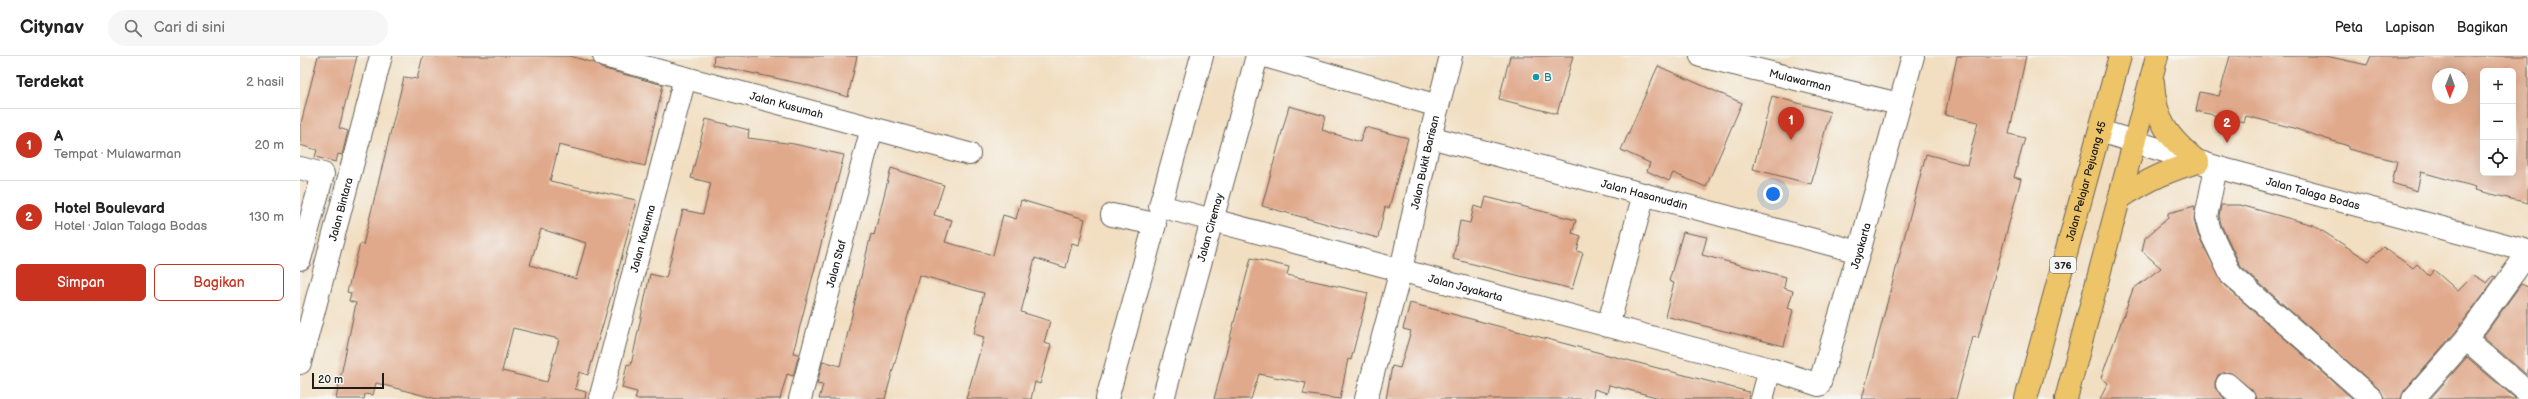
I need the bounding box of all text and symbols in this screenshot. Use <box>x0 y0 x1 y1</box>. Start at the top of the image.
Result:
search box <box>108 10 388 46</box>
text: Citynav <box>20 16 84 39</box>
icon: search <box>122 17 144 39</box>
text: Cari di sini <box>154 18 225 37</box>
text: Peta <box>2335 19 2363 36</box>
text: Lapisan <box>2385 19 2435 36</box>
text: Bagikan <box>2457 19 2508 36</box>
street label: Mulawarman <box>1768 67 1832 94</box>
north arrow <box>2432 68 2468 104</box>
map controls <box>2480 68 2516 176</box>
button: + <box>2480 68 2516 104</box>
place label: B <box>1544 71 1552 84</box>
text: Terdekat <box>16 72 84 92</box>
marker: B <box>1531 72 1541 82</box>
text: 2 hasil <box>246 74 284 90</box>
street label: Jalan Kusumah <box>748 89 825 122</box>
button: − <box>2480 104 2516 140</box>
pin: 1 <box>1778 107 1804 140</box>
pin: 2 <box>2214 110 2240 143</box>
street label: Jalan Bukit Barisan <box>1408 114 1442 211</box>
street label: Jalan Pelajar Pejuang 45 <box>2064 120 2109 243</box>
text: A <box>54 127 63 146</box>
text: 1 <box>26 137 32 153</box>
text: 20 m <box>254 137 284 153</box>
button: locate <box>2480 140 2516 176</box>
text: Tempat · Mulawarman <box>54 146 181 162</box>
street label: Jalan Talaga Bodas <box>2264 175 2362 213</box>
street label: Jalan Bintara <box>326 176 356 243</box>
street label: Jalan Hasanuddin <box>1599 177 1689 213</box>
your location <box>1763 184 1783 204</box>
street label: Jalan Ciremay <box>1195 192 1226 263</box>
text: Hotel Boulevard <box>54 199 165 218</box>
street label: Jalan Kusuma <box>628 203 658 274</box>
text: 2 <box>25 209 33 225</box>
text: 130 m <box>249 209 284 225</box>
text: Hotel · Jalan Talaga Bodas <box>54 218 207 234</box>
street label: Jayakarta <box>1848 221 1874 271</box>
street label: Jalan Staf <box>824 238 849 289</box>
road number: 376 <box>2050 257 2076 273</box>
button: Simpan <box>16 264 146 301</box>
button: Bagikan <box>154 264 284 301</box>
street label: Jalan Jayakarta <box>1427 272 1504 304</box>
scale bar <box>312 371 384 390</box>
text: 20 m <box>318 373 343 386</box>

